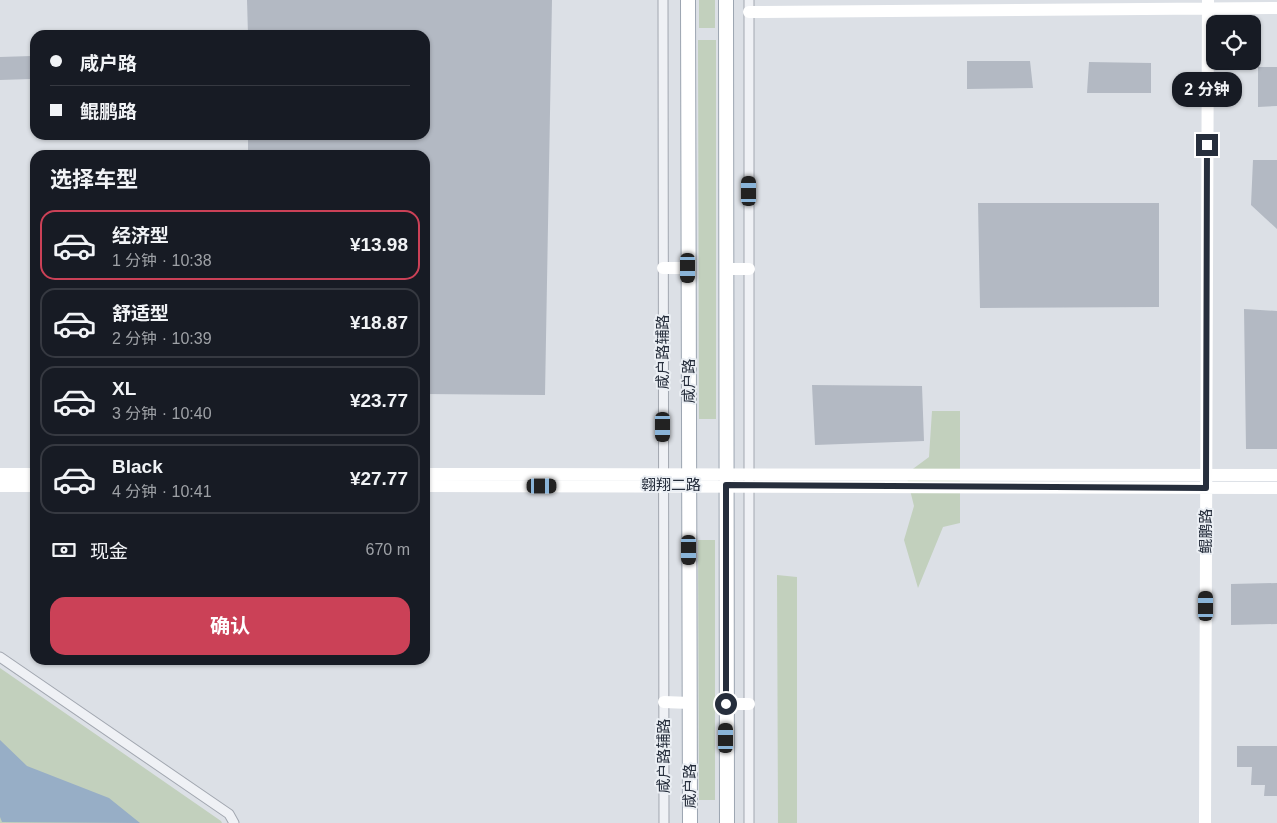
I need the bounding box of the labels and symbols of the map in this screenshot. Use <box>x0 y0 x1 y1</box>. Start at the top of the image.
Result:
callout: 2 分钟 <box>1172 72 1242 108</box>
route end <box>1196 134 1218 156</box>
car <box>741 176 756 206</box>
car <box>680 253 695 283</box>
street label: 咸户路辅路 <box>654 314 671 390</box>
street label: 咸户路 <box>680 358 697 404</box>
car <box>655 412 670 442</box>
street label: 翱翔二路 <box>641 476 701 493</box>
car <box>527 479 557 494</box>
street label: 鲲鹏路 <box>1197 508 1214 554</box>
car <box>681 535 696 565</box>
car <box>1198 591 1213 621</box>
route start <box>715 693 737 715</box>
street label: 咸户路辅路 <box>655 718 672 794</box>
car <box>718 723 733 753</box>
street label: 咸户路 <box>681 763 698 809</box>

